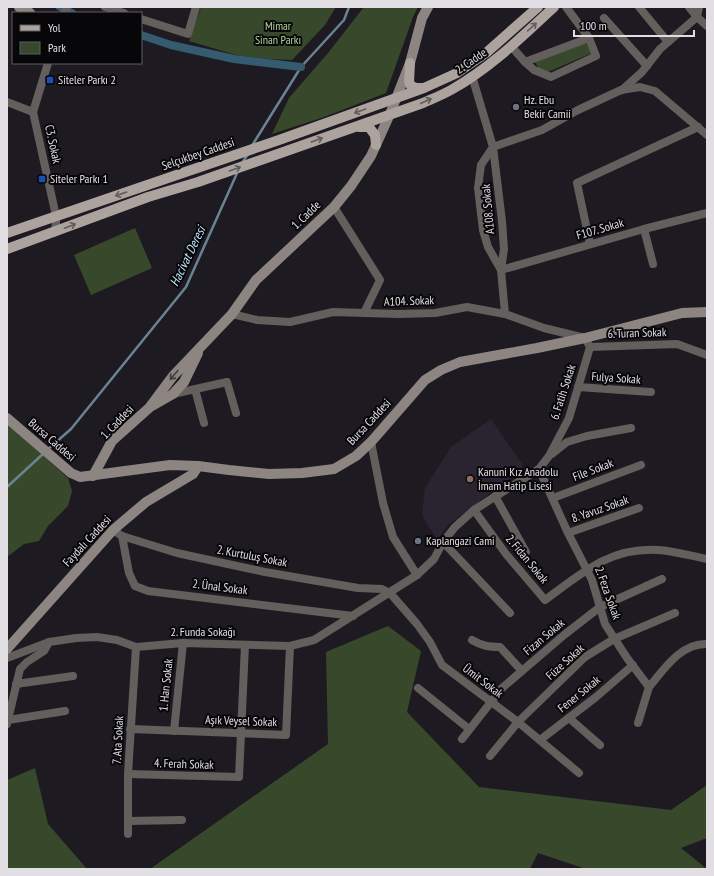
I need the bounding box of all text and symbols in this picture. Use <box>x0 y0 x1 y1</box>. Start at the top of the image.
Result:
legend <box>12 12 142 64</box>
scale bar <box>574 12 694 38</box>
park label: Mimar Sinan Parkı <box>255 18 301 47</box>
text: 100 m <box>580 18 607 33</box>
text: Yol <box>48 20 61 35</box>
one-way arrow <box>527 22 537 32</box>
text: Park <box>48 40 66 55</box>
street label: 2. Cadde <box>452 44 489 77</box>
place label: Siteler Parkı 2 <box>58 72 116 87</box>
marker: Siteler Parkı 2 <box>45 75 55 85</box>
place label: Hz. Ebu Bekir Camii <box>524 92 571 121</box>
one-way arrow <box>420 97 432 105</box>
marker: Hz. Ebu Bekir Camii <box>511 102 521 112</box>
one-way arrow <box>354 108 366 116</box>
street label: C3. Sokak <box>42 123 65 165</box>
street label: Selçukbey Caddesi <box>160 134 236 173</box>
one-way arrow <box>310 136 323 143</box>
one-way arrow <box>229 165 242 172</box>
place label: Siteler Parkı 1 <box>50 171 108 186</box>
marker: Siteler Parkı 1 <box>37 174 47 184</box>
street label: A108. Sokak <box>478 183 497 235</box>
one-way arrow <box>115 190 127 198</box>
street label: 1. Cadde <box>288 197 323 232</box>
street label: F107. Sokak <box>575 215 626 242</box>
one-way arrow <box>64 222 76 230</box>
water label: Hacivat Deresi <box>166 222 210 289</box>
street label: A104. Sokak <box>384 292 435 309</box>
street label: 6. Turan Sokak <box>607 324 667 341</box>
street label: 6. Fatih Sokak <box>547 362 579 421</box>
street label: Fulya Sokak <box>591 368 641 387</box>
one-way arrow <box>169 370 178 381</box>
street label: Bursa Caddesi <box>343 395 394 448</box>
street label: 1. Caddesi <box>97 402 136 442</box>
street label: Bursa Caddesi <box>26 415 79 464</box>
street label: File Sokak <box>570 455 616 484</box>
place label: Kanuni Kız Anadolu İmam Hatip Lisesi <box>478 464 558 493</box>
marker: Kanuni Kız Anadolu İmam Hatip Lisesi <box>465 474 475 484</box>
street label: 8. Yavuz Sokak <box>569 492 631 525</box>
street label: Faydalı Caddesi <box>59 512 114 569</box>
street label: 2. Fidan Sokak <box>503 531 552 586</box>
place label: Kaplangazi Cami <box>426 533 495 548</box>
marker: Kaplangazi Cami <box>413 536 423 546</box>
street label: 2. Kurtuluş Sokak <box>216 541 289 570</box>
street label: 2. Feza Sokak <box>592 564 625 622</box>
street label: 2. Ünal Sokak <box>192 576 249 597</box>
street label: Fizan Sokak <box>520 615 567 658</box>
street label: 2. Funda Sokağı <box>171 624 235 639</box>
street label: Füze Sokak <box>542 640 587 683</box>
street label: 1. Han Sokak <box>155 658 176 712</box>
street label: Ümit Sokak <box>460 660 507 701</box>
street label: Fener Sokak <box>554 672 603 715</box>
street label: Aşık Veysel Sokak <box>205 712 278 729</box>
street label: 7. Ata Sokak <box>109 715 126 765</box>
street label: 4. Ferah Sokak <box>154 755 214 772</box>

